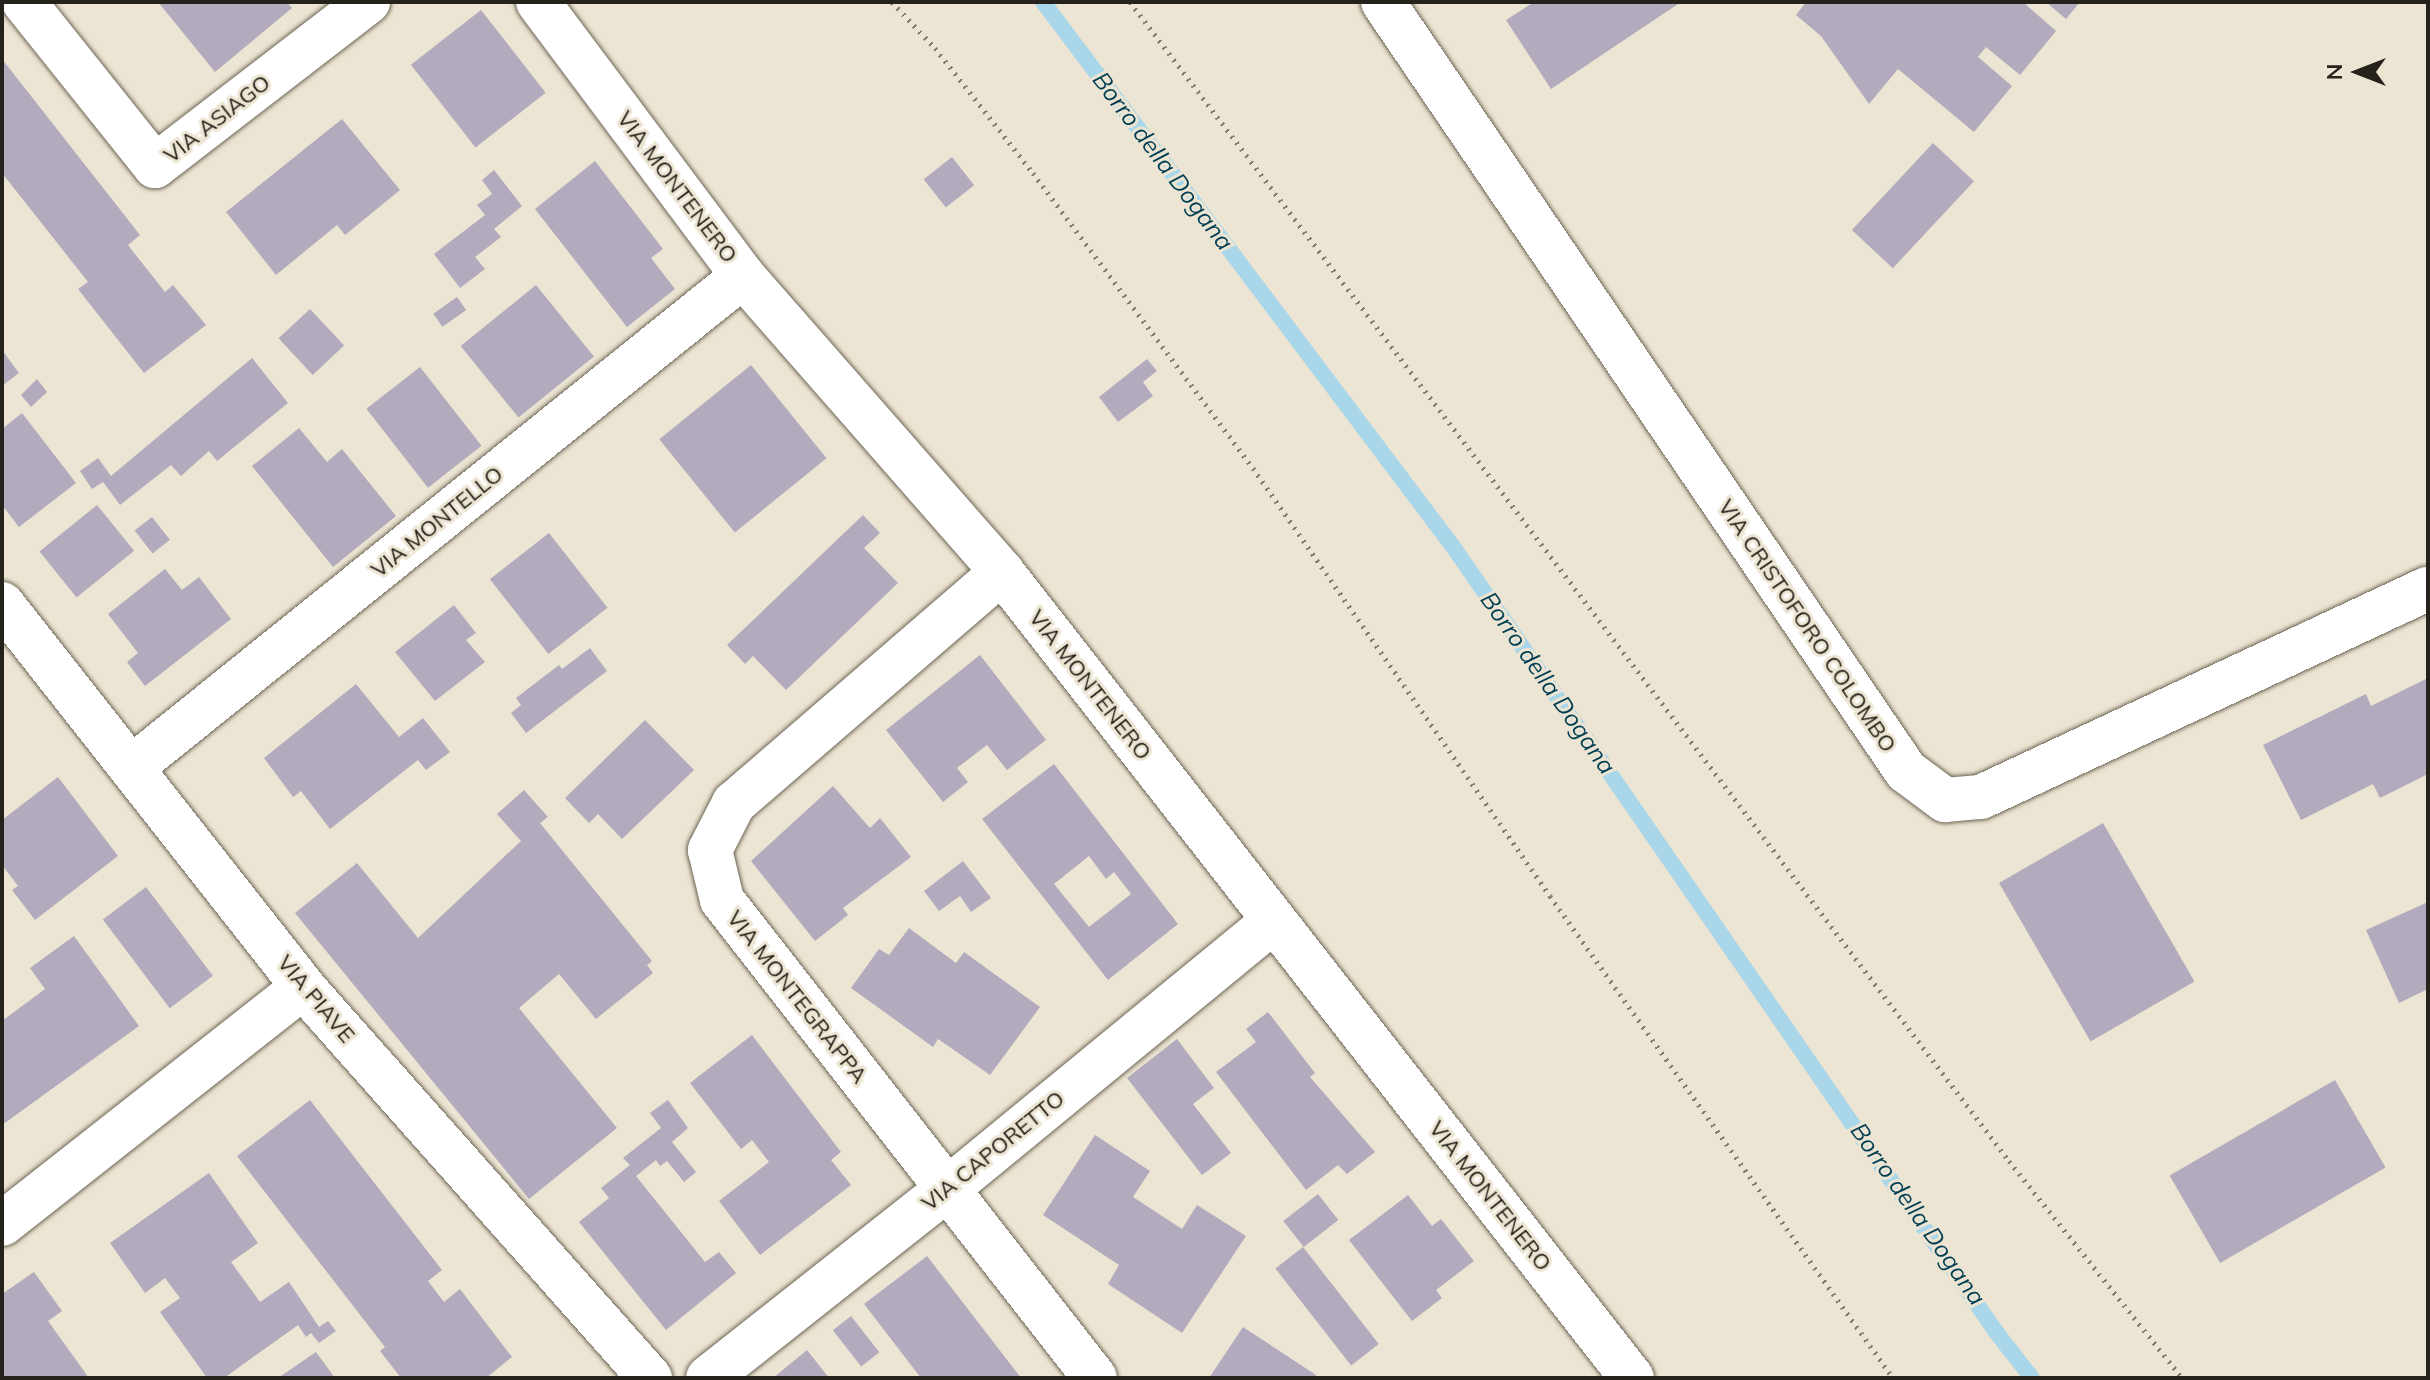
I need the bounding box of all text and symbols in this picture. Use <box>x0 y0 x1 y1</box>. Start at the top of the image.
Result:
north arrow <box>2318 32 2398 112</box>
text: N <box>2320 64 2348 80</box>
water label: Borro della Dogana <box>1087 66 1239 256</box>
street label: VIA ASIAGO <box>159 69 275 169</box>
street label: VIA MONTENERO <box>611 106 743 268</box>
street label: VIA MONTELLO <box>366 461 508 583</box>
street label: VIA CRISTOFORO COLOMBO <box>1712 495 1902 757</box>
water label: Borro della Dogana <box>1474 586 1622 780</box>
street label: VIA MONTENERO <box>1023 605 1157 765</box>
street label: VIA MONTEGRAPPA <box>721 905 873 1089</box>
street label: VIA PIAVE <box>272 950 360 1048</box>
street label: VIA CAPORETTO <box>916 1085 1070 1217</box>
street label: VIA MONTENERO <box>1423 1116 1557 1276</box>
water label: Borro della Dogana <box>1844 1117 1992 1311</box>

